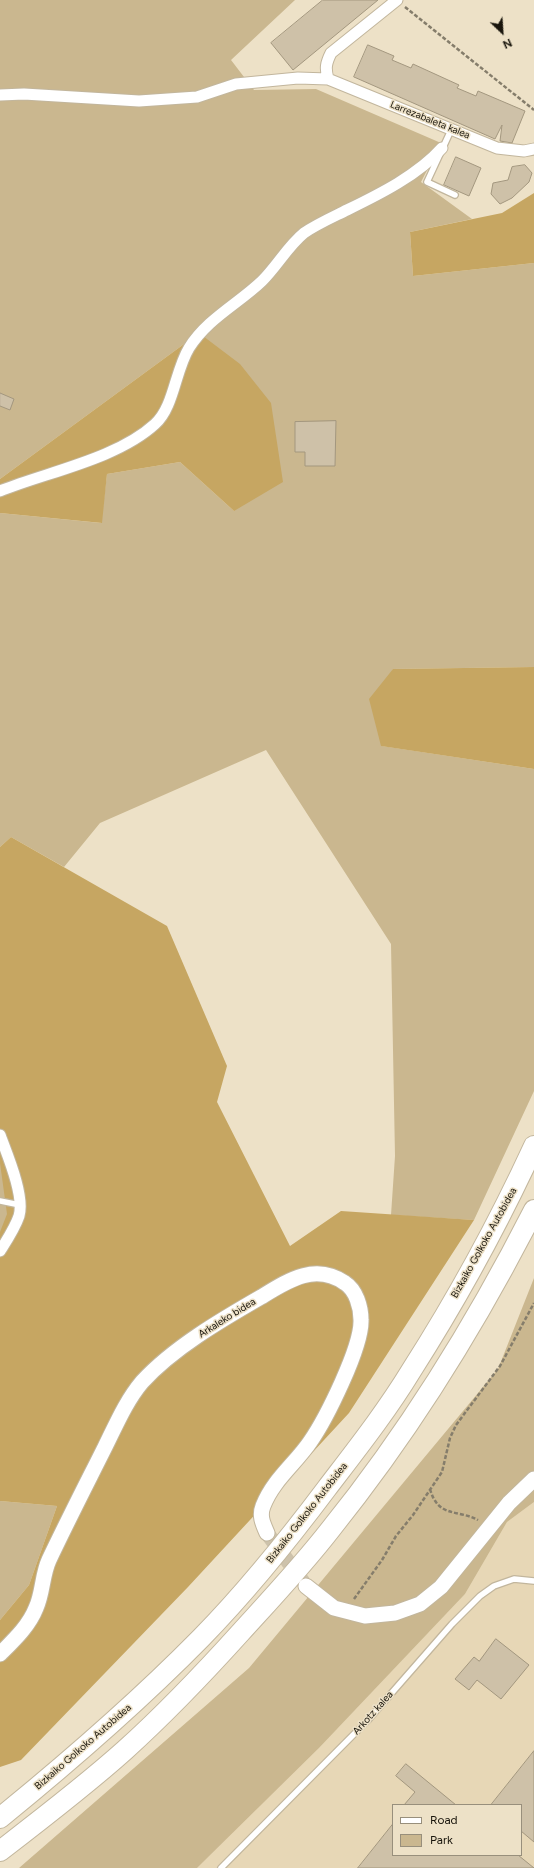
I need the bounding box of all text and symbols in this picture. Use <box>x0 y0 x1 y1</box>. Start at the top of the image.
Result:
north arrow <box>482 12 522 52</box>
text: N <box>501 36 514 51</box>
street label: Larrezabaleta kalea <box>388 99 472 141</box>
street label: Bizkaiko Golkoko Autobidea <box>449 1186 519 1300</box>
street label: Arkaleko bidea <box>196 1296 258 1340</box>
street label: Bizkaiko Golkoko Autobidea <box>264 1460 350 1566</box>
street label: Arkotz kalea <box>350 1689 396 1737</box>
street label: Bizkaiko Golkoko Autobidea <box>32 1702 134 1792</box>
legend <box>392 1804 522 1856</box>
text: Road <box>430 1813 458 1827</box>
text: Park <box>430 1833 453 1847</box>

